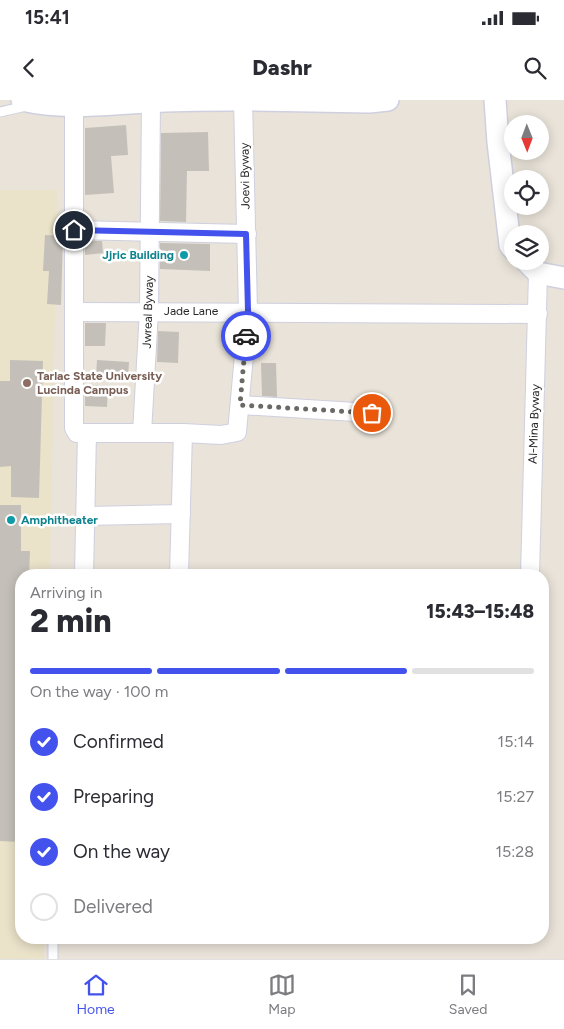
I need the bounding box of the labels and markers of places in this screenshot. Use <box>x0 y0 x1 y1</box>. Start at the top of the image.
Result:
pin <box>53 209 95 251</box>
place label: Jjric Building <box>102 248 174 262</box>
marker: Jjric Building <box>178 249 190 261</box>
place label: Tarlac State University Lucinda Campus <box>37 369 162 397</box>
marker: Tarlac State University Lucinda Campus <box>21 377 33 389</box>
pin <box>351 392 393 434</box>
place label: Amphitheater <box>21 513 98 527</box>
marker: Amphitheater <box>5 514 17 526</box>

